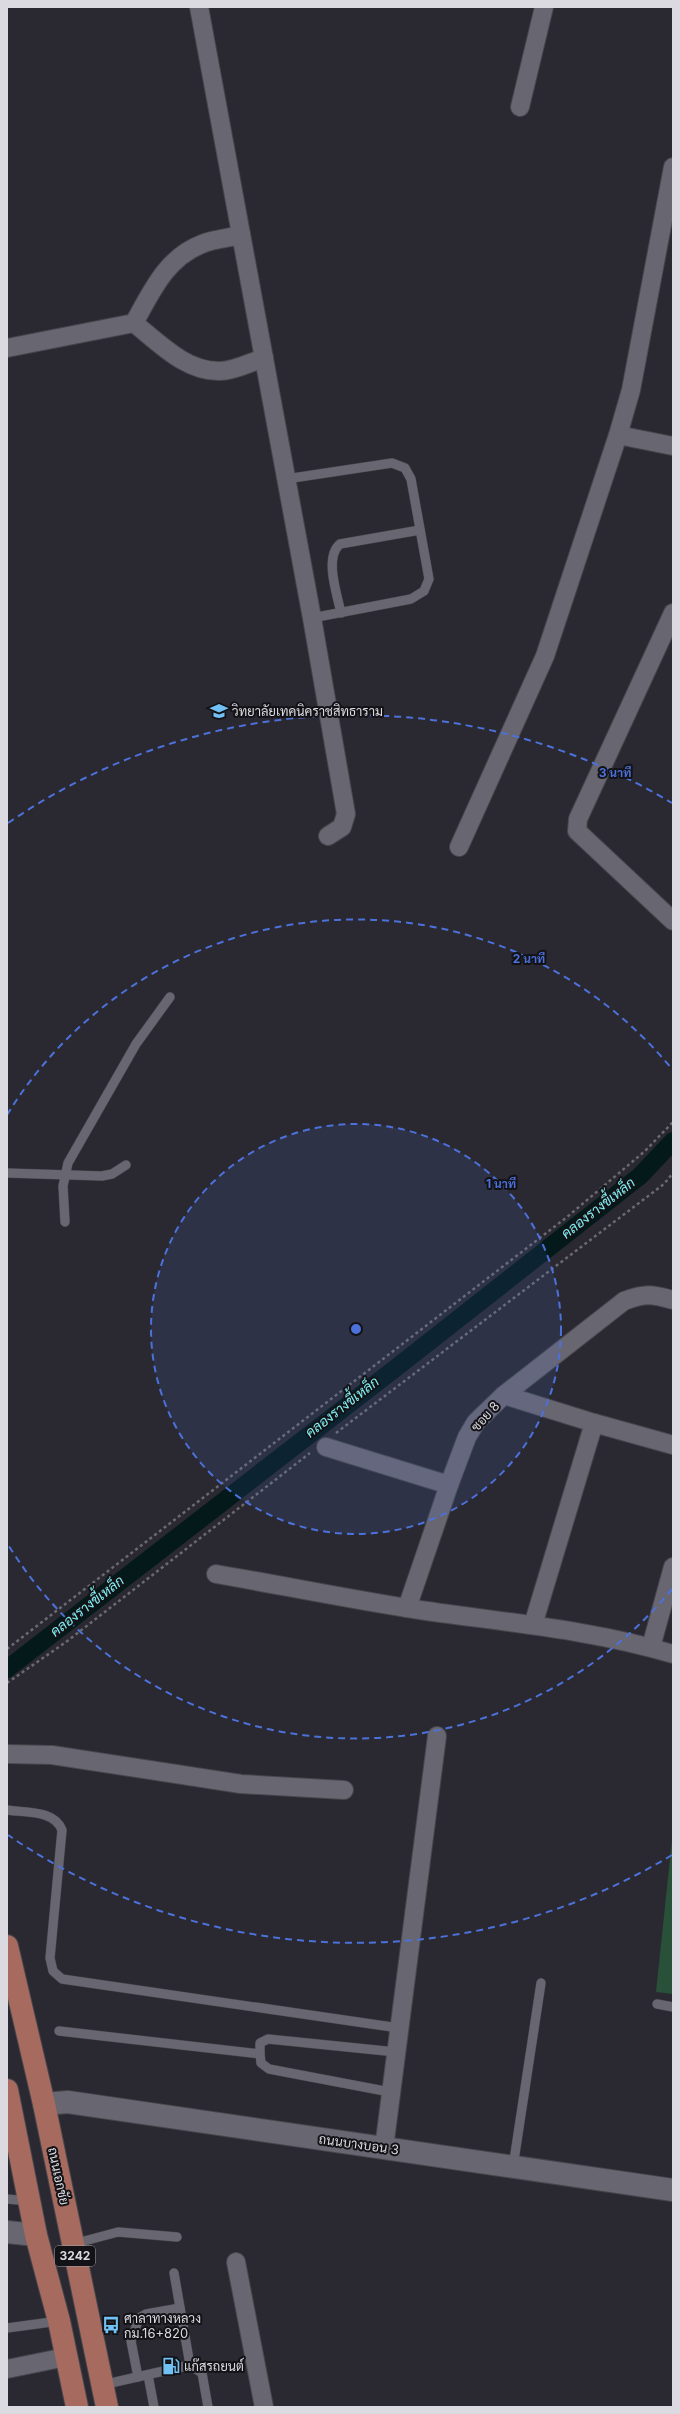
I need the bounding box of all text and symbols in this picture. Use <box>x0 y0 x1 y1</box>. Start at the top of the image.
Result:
school or university icon: วิทยาลัยเทคนิคราชสิทธาราม <box>209 701 229 721</box>
place label: วิทยาลัยเทคนิคราชสิทธาราม <box>232 703 383 719</box>
text: 3 นาที <box>599 765 631 780</box>
text: 2 นาที <box>513 951 545 966</box>
water label: คลองรางขี้เหล็ก <box>555 1170 638 1242</box>
text: 1 นาที <box>486 1176 516 1191</box>
centre of rings <box>349 1322 363 1336</box>
water label: คลองรางขี้เหล็ก <box>299 1369 382 1441</box>
street label: ซอย 8 <box>467 1398 503 1434</box>
water label: คลองรางขี้เหล็ก <box>44 1568 127 1640</box>
street label: ถนนบางบอน 3 <box>318 2130 400 2158</box>
street label: ถนนเอกชัย <box>45 2146 73 2206</box>
road number: 3242 <box>55 2246 95 2266</box>
place label: ศาลาทางหลวง กม.16+820 <box>124 2310 201 2341</box>
bus stop icon: ศาลาทางหลวง กม.16+820 <box>101 2315 121 2335</box>
fuel station icon: แก๊สรถยนต์ <box>161 2356 181 2376</box>
place label: แก๊สรถยนต์ <box>184 2357 244 2374</box>

